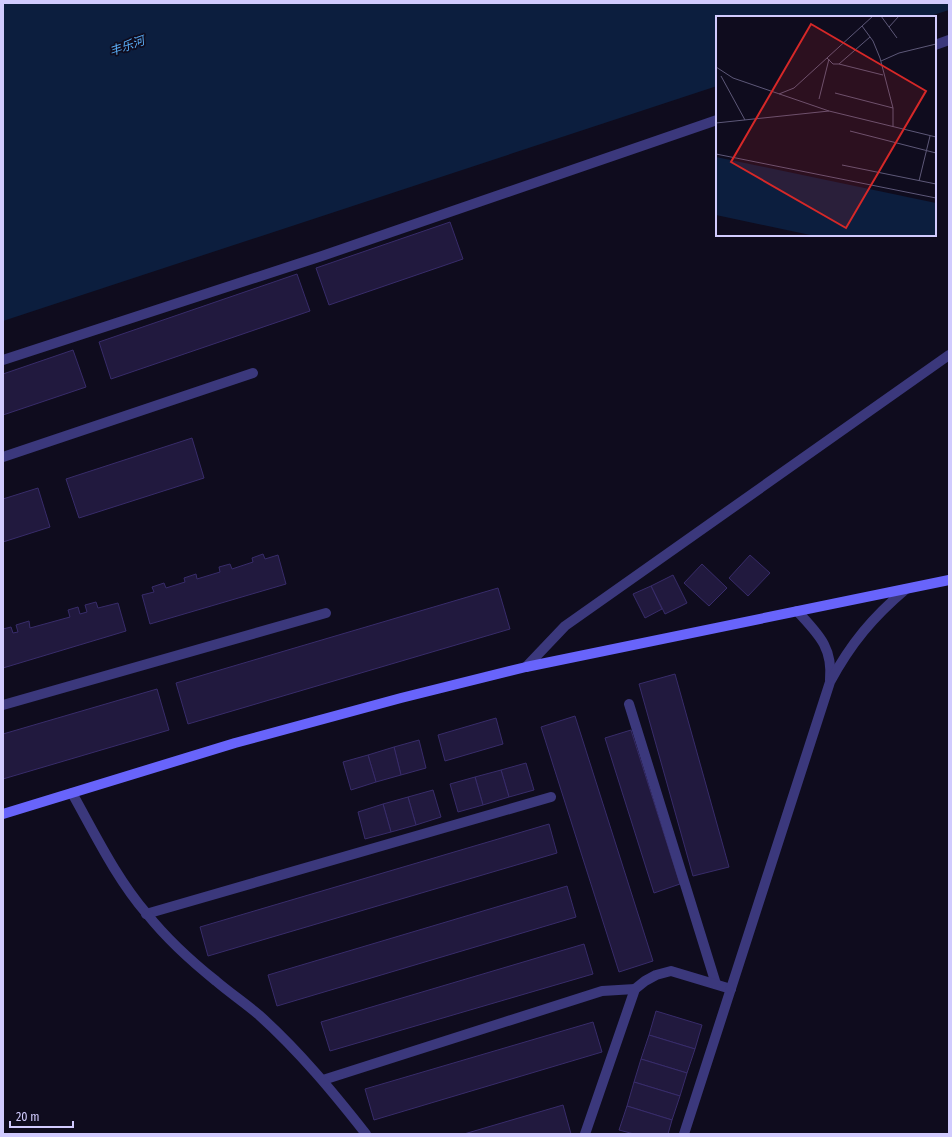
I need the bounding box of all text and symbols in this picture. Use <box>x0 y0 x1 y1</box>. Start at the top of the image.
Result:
inset map <box>716 16 936 236</box>
water label: 丰乐河 <box>108 33 148 58</box>
scale bar <box>10 1103 73 1129</box>
text: 20 m <box>16 1110 40 1124</box>

